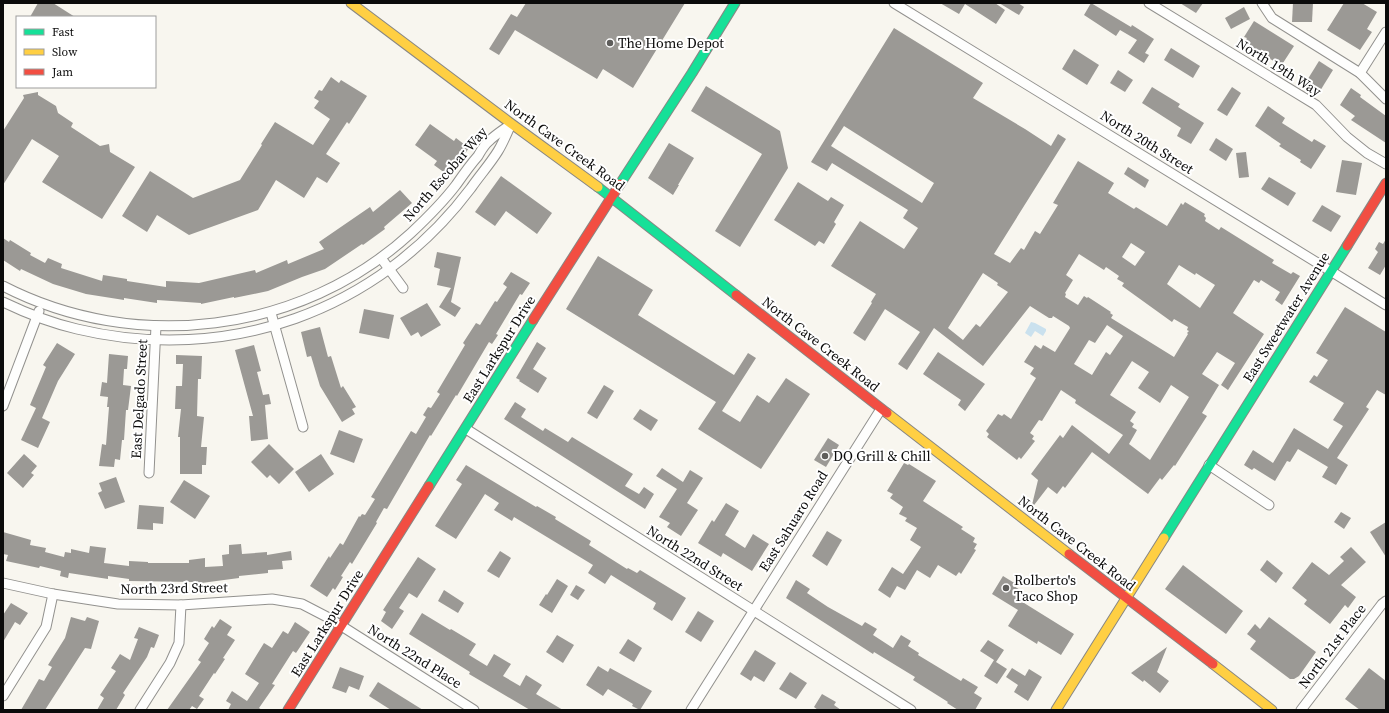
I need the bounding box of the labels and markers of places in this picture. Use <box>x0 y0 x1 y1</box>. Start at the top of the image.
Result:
place label: The Home Depot <box>618 33 724 53</box>
marker: The Home Depot <box>605 38 615 48</box>
place label: DQ Grill & Chill <box>833 446 931 466</box>
marker: DQ Grill & Chill <box>820 451 830 461</box>
place label: Rolberto's Taco Shop <box>1014 570 1078 606</box>
marker: Rolberto's Taco Shop <box>1001 583 1011 593</box>

